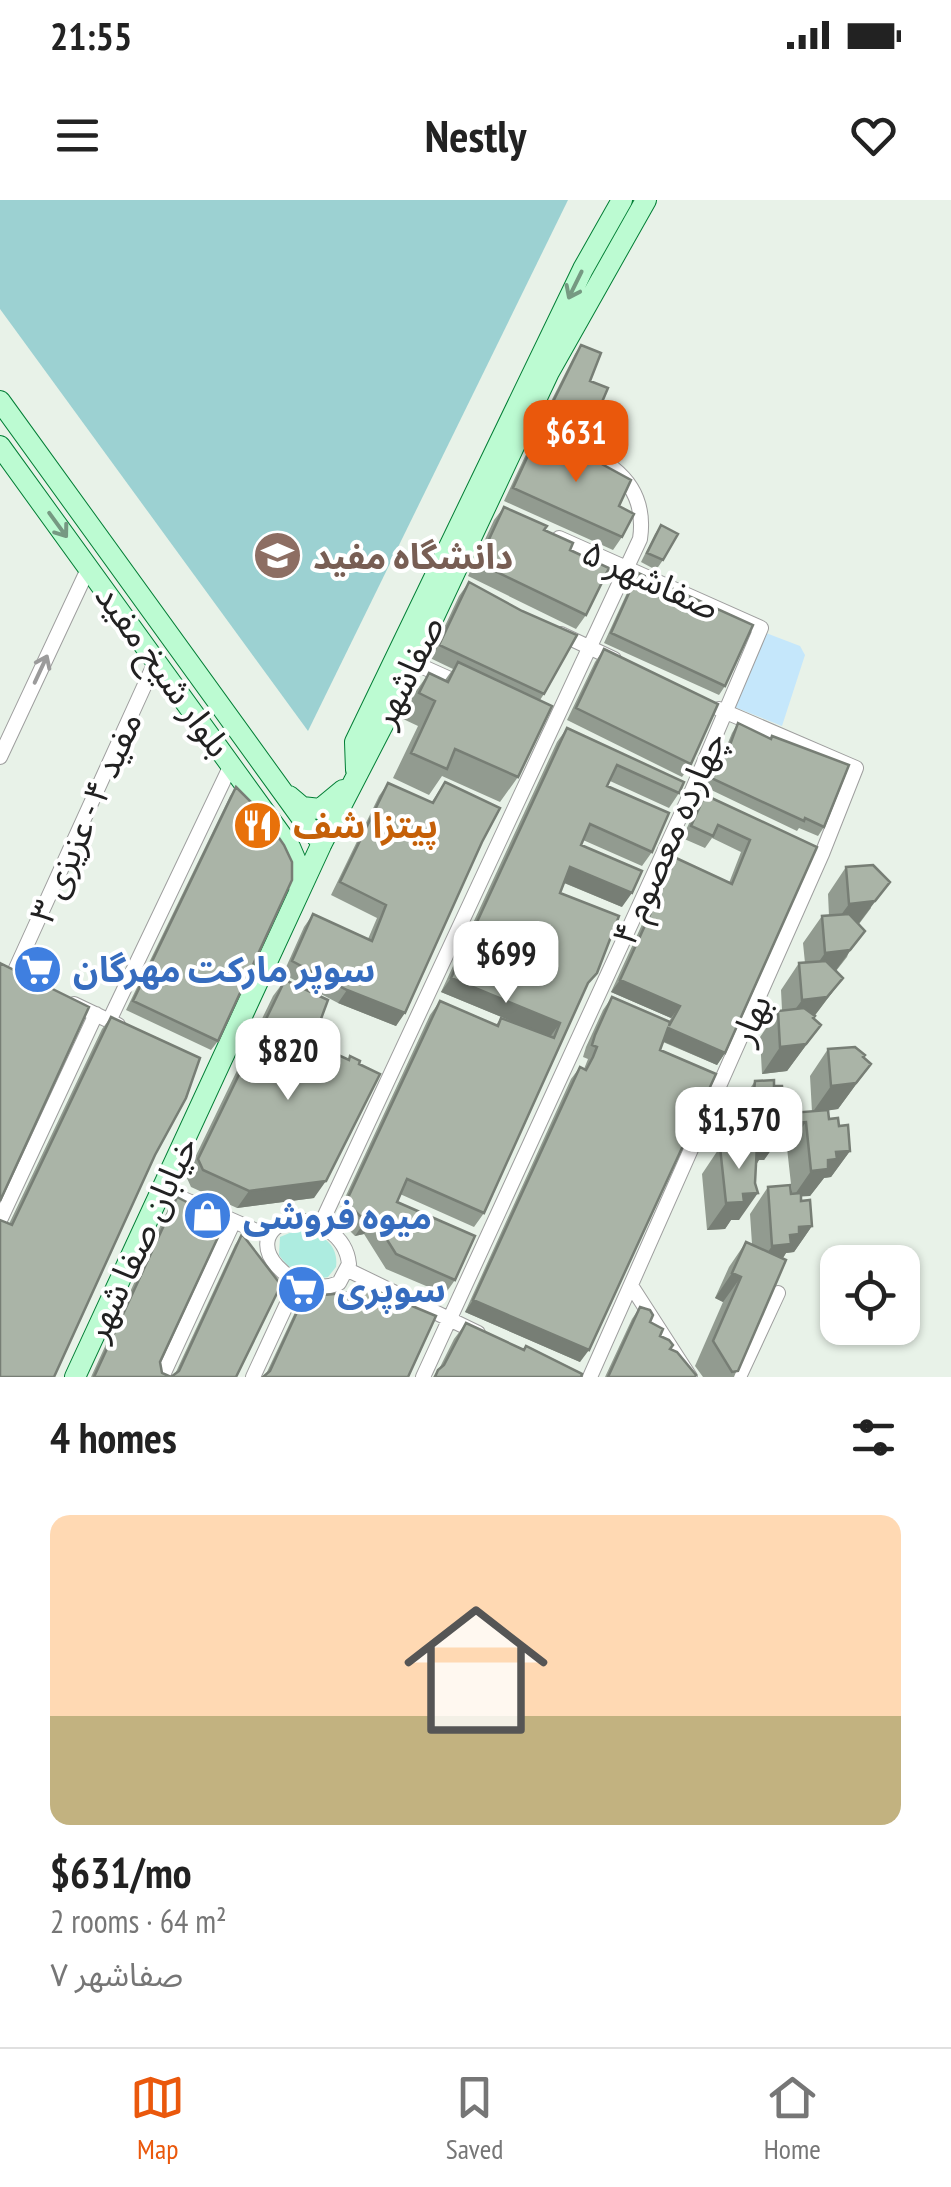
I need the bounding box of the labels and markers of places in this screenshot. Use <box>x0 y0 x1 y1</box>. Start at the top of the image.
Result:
pin: $631 <box>517 400 635 485</box>
school or university icon: دانشگاه مفید <box>252 530 304 582</box>
place label: دانشگاه مفید <box>313 533 513 579</box>
restaurant icon: پیتزا شف <box>232 799 284 851</box>
place label: پیتزا شف <box>293 802 438 850</box>
pin: $699 <box>447 921 565 1006</box>
supermarket icon: سوپر مارکت مهرگان <box>12 943 64 995</box>
place label: سوپر مارکت مهرگان <box>73 946 375 994</box>
pin: $820 <box>229 1018 347 1103</box>
pin: $1,570 <box>658 1087 820 1172</box>
shop icon: میوه فروشی <box>182 1190 234 1242</box>
place label: میوه فروشی <box>243 1193 432 1239</box>
supermarket icon: سوپری <box>276 1263 328 1315</box>
place label: سوپری <box>337 1266 446 1314</box>

